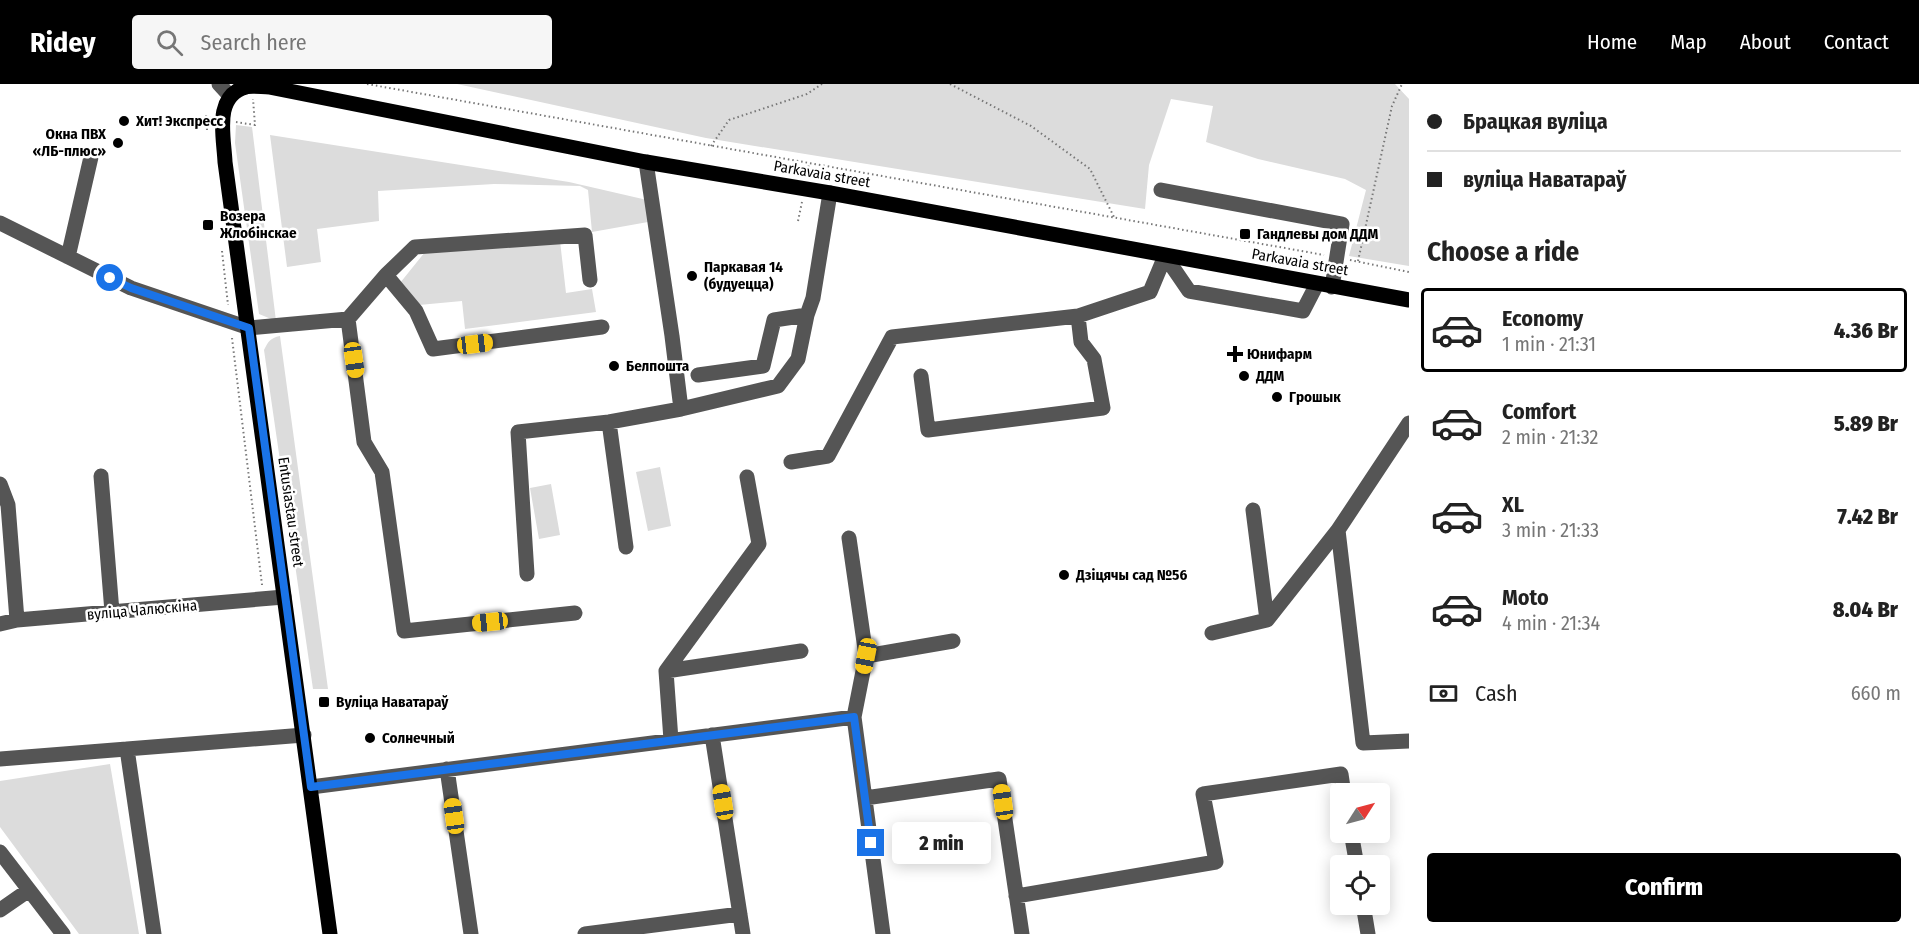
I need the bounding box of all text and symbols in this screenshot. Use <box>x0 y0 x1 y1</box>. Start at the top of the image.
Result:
search box <box>132 15 552 69</box>
text: Ridey <box>30 26 96 59</box>
icon: search <box>153 26 186 59</box>
text: Search here <box>201 29 307 56</box>
text: Home <box>1587 29 1637 55</box>
text: Map <box>1670 29 1707 55</box>
text: About <box>1740 29 1791 55</box>
text: Contact <box>1824 29 1889 55</box>
text: Брацкая вуліца <box>1463 108 1608 135</box>
place label: Хит! Экспресс <box>135 112 223 130</box>
marker: Хит! Экспресс <box>117 114 131 128</box>
place label: Окна ПВХ «ЛБ-плюс» <box>32 125 107 160</box>
marker: Окна ПВХ «ЛБ-плюс» <box>111 136 125 150</box>
street label: Parkavaia street <box>772 157 872 191</box>
text: вуліца Наватараў <box>1463 166 1626 193</box>
place label: Возера Жлобінскае <box>219 207 297 242</box>
marker: Возера Жлобінскае <box>201 218 215 232</box>
place label: Гандлевы дом ДДМ <box>1257 225 1378 243</box>
marker: Гандлевы дом ДДМ <box>1238 227 1252 241</box>
text: Choose a ride <box>1427 236 1579 268</box>
street label: Parkavaia street <box>1250 245 1350 279</box>
place label: Паркавая 14 (будуецца) <box>704 258 783 293</box>
route start <box>96 264 123 291</box>
marker: Паркавая 14 (будуецца) <box>685 269 699 283</box>
icon: car <box>1430 303 1484 357</box>
text: Economy <box>1502 305 1583 332</box>
text: 4.36 Br <box>1834 317 1898 344</box>
text: 1 min · 21:31 <box>1502 332 1596 356</box>
car <box>456 333 494 355</box>
car <box>343 341 365 379</box>
place label: Юнифарм <box>1247 345 1312 363</box>
marker: Юнифарм <box>1228 347 1242 361</box>
place label: Белпошта <box>626 357 690 375</box>
marker: Белпошта <box>607 359 621 373</box>
place label: ДДМ <box>1255 367 1284 385</box>
marker: ДДМ <box>1237 369 1251 383</box>
place label: Грошык <box>1289 388 1341 406</box>
marker: Грошык <box>1270 390 1284 404</box>
icon: car <box>1430 396 1484 450</box>
text: Comfort <box>1502 398 1576 425</box>
text: 5.89 Br <box>1834 410 1898 437</box>
text: 2 min · 21:32 <box>1502 425 1598 449</box>
street label: Entusiastau street <box>274 456 308 568</box>
icon: car <box>1430 489 1484 543</box>
text: XL <box>1502 491 1524 518</box>
text: 7.42 Br <box>1837 503 1898 530</box>
text: 3 min · 21:33 <box>1502 518 1599 542</box>
place label: Дзіцячы сад №56 <box>1075 566 1187 584</box>
marker: Дзіцячы сад №56 <box>1057 568 1071 582</box>
icon: car <box>1430 582 1484 636</box>
text: Moto <box>1502 584 1549 611</box>
street label: вуліца Чалюскіна <box>86 596 198 624</box>
text: 8.04 Br <box>1833 596 1898 623</box>
car <box>471 611 509 633</box>
text: 4 min · 21:34 <box>1502 611 1600 635</box>
car <box>854 637 878 675</box>
icon: cash <box>1427 677 1460 710</box>
text: Cash <box>1475 680 1518 707</box>
text: 660 m <box>1851 681 1901 705</box>
place label: Вуліца Наватараў <box>336 693 449 711</box>
marker: Вуліца Наватараў <box>317 695 331 709</box>
place label: Солнечный <box>382 729 455 747</box>
marker: Солнечный <box>363 731 377 745</box>
car <box>711 783 735 821</box>
car <box>992 783 1014 821</box>
north arrow <box>1330 783 1390 843</box>
map controls <box>1330 783 1390 915</box>
car <box>443 797 465 835</box>
callout: 2 min <box>892 822 991 864</box>
route end <box>857 829 884 856</box>
text: 2 min <box>919 831 964 855</box>
button: Confirm <box>1427 853 1901 922</box>
button: locate <box>1330 855 1390 915</box>

